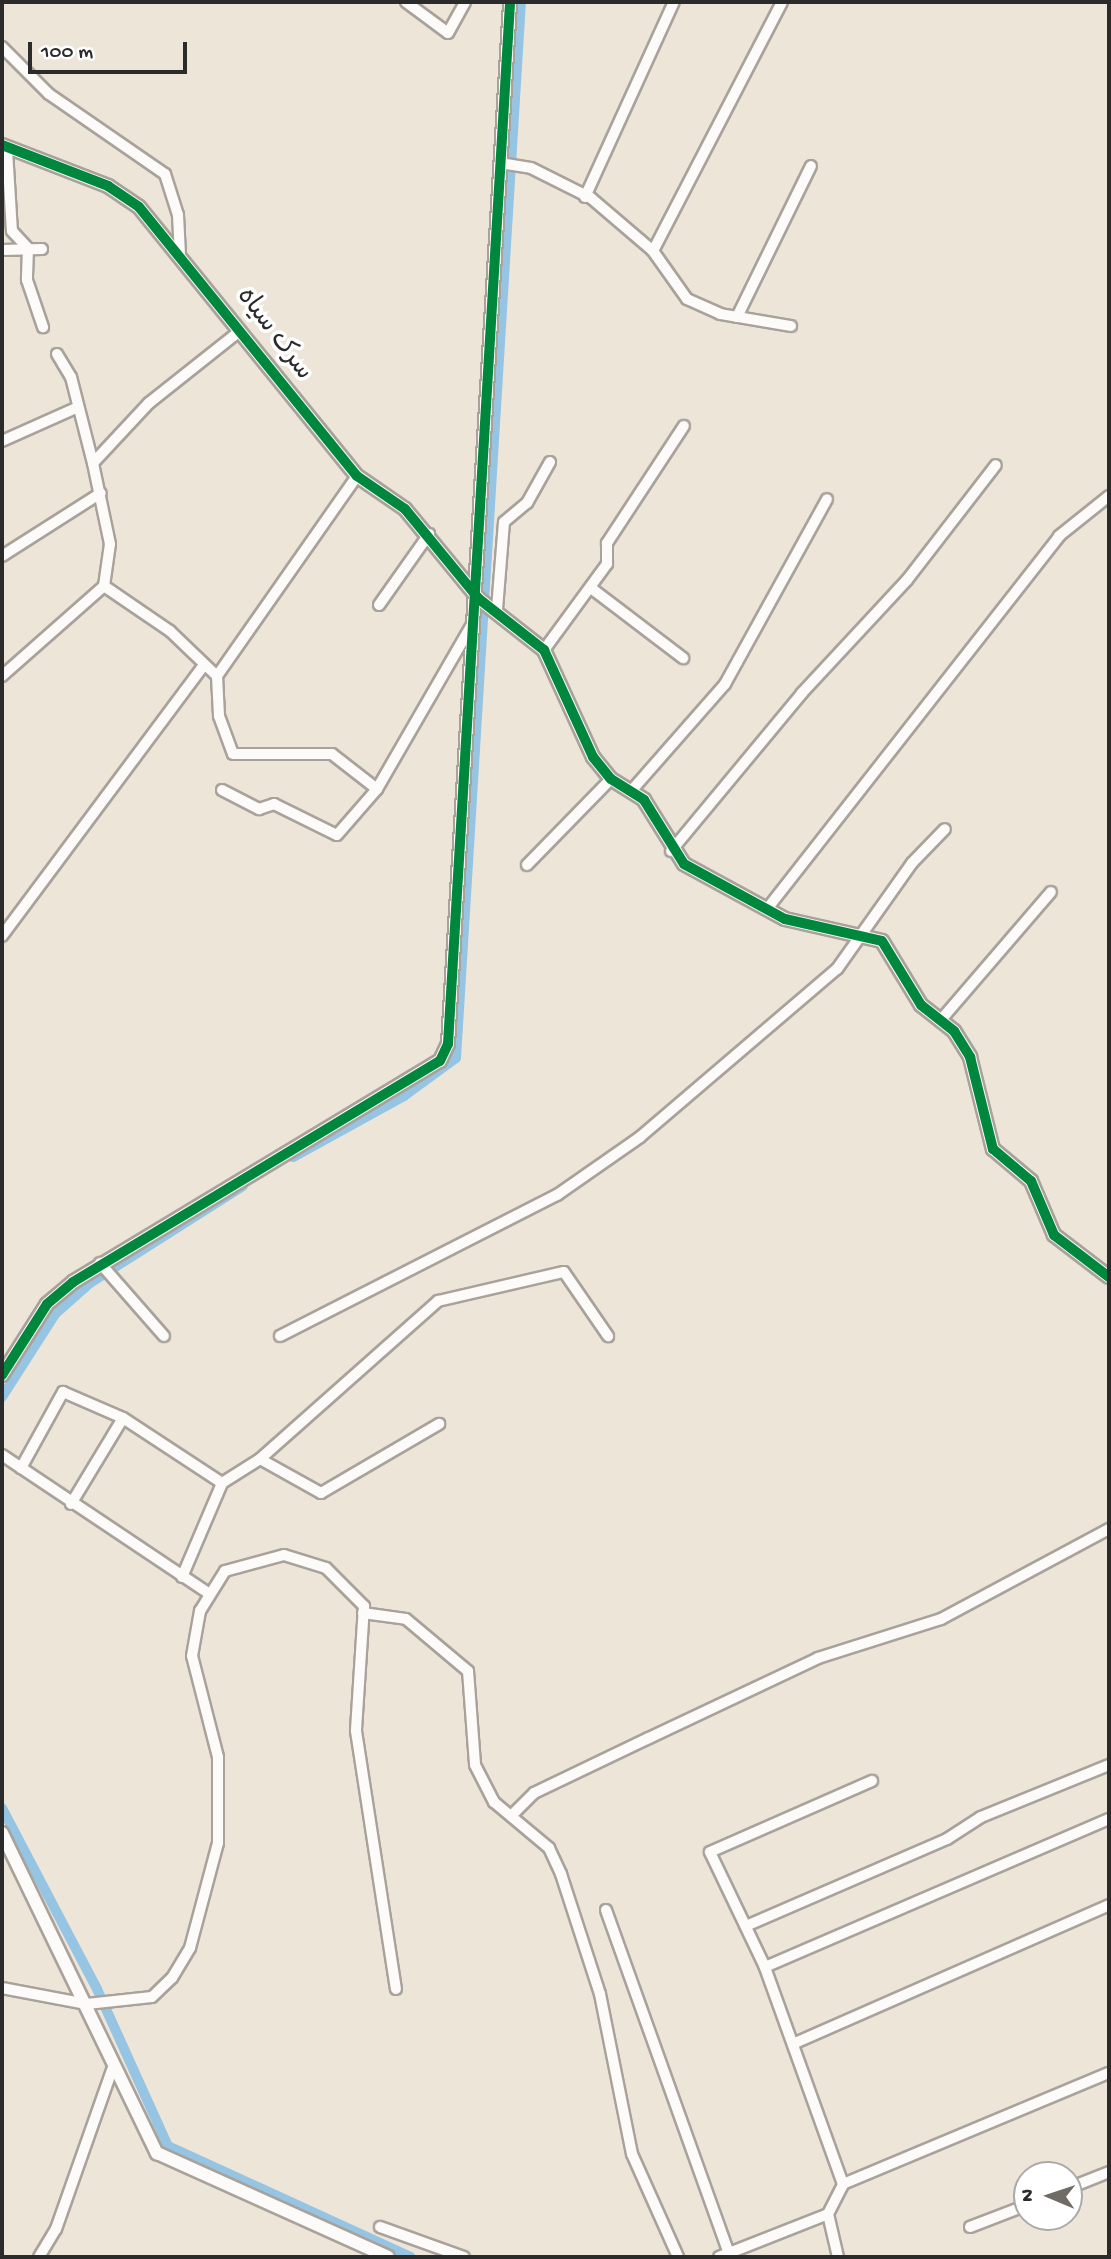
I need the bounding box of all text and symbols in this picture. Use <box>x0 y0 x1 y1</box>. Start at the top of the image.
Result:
scale bar <box>32 28 191 72</box>
text: 100 m <box>41 41 93 66</box>
street label: سرک سیاه <box>228 283 318 387</box>
north arrow <box>1013 2161 1083 2231</box>
text: N <box>1017 2189 1040 2202</box>

